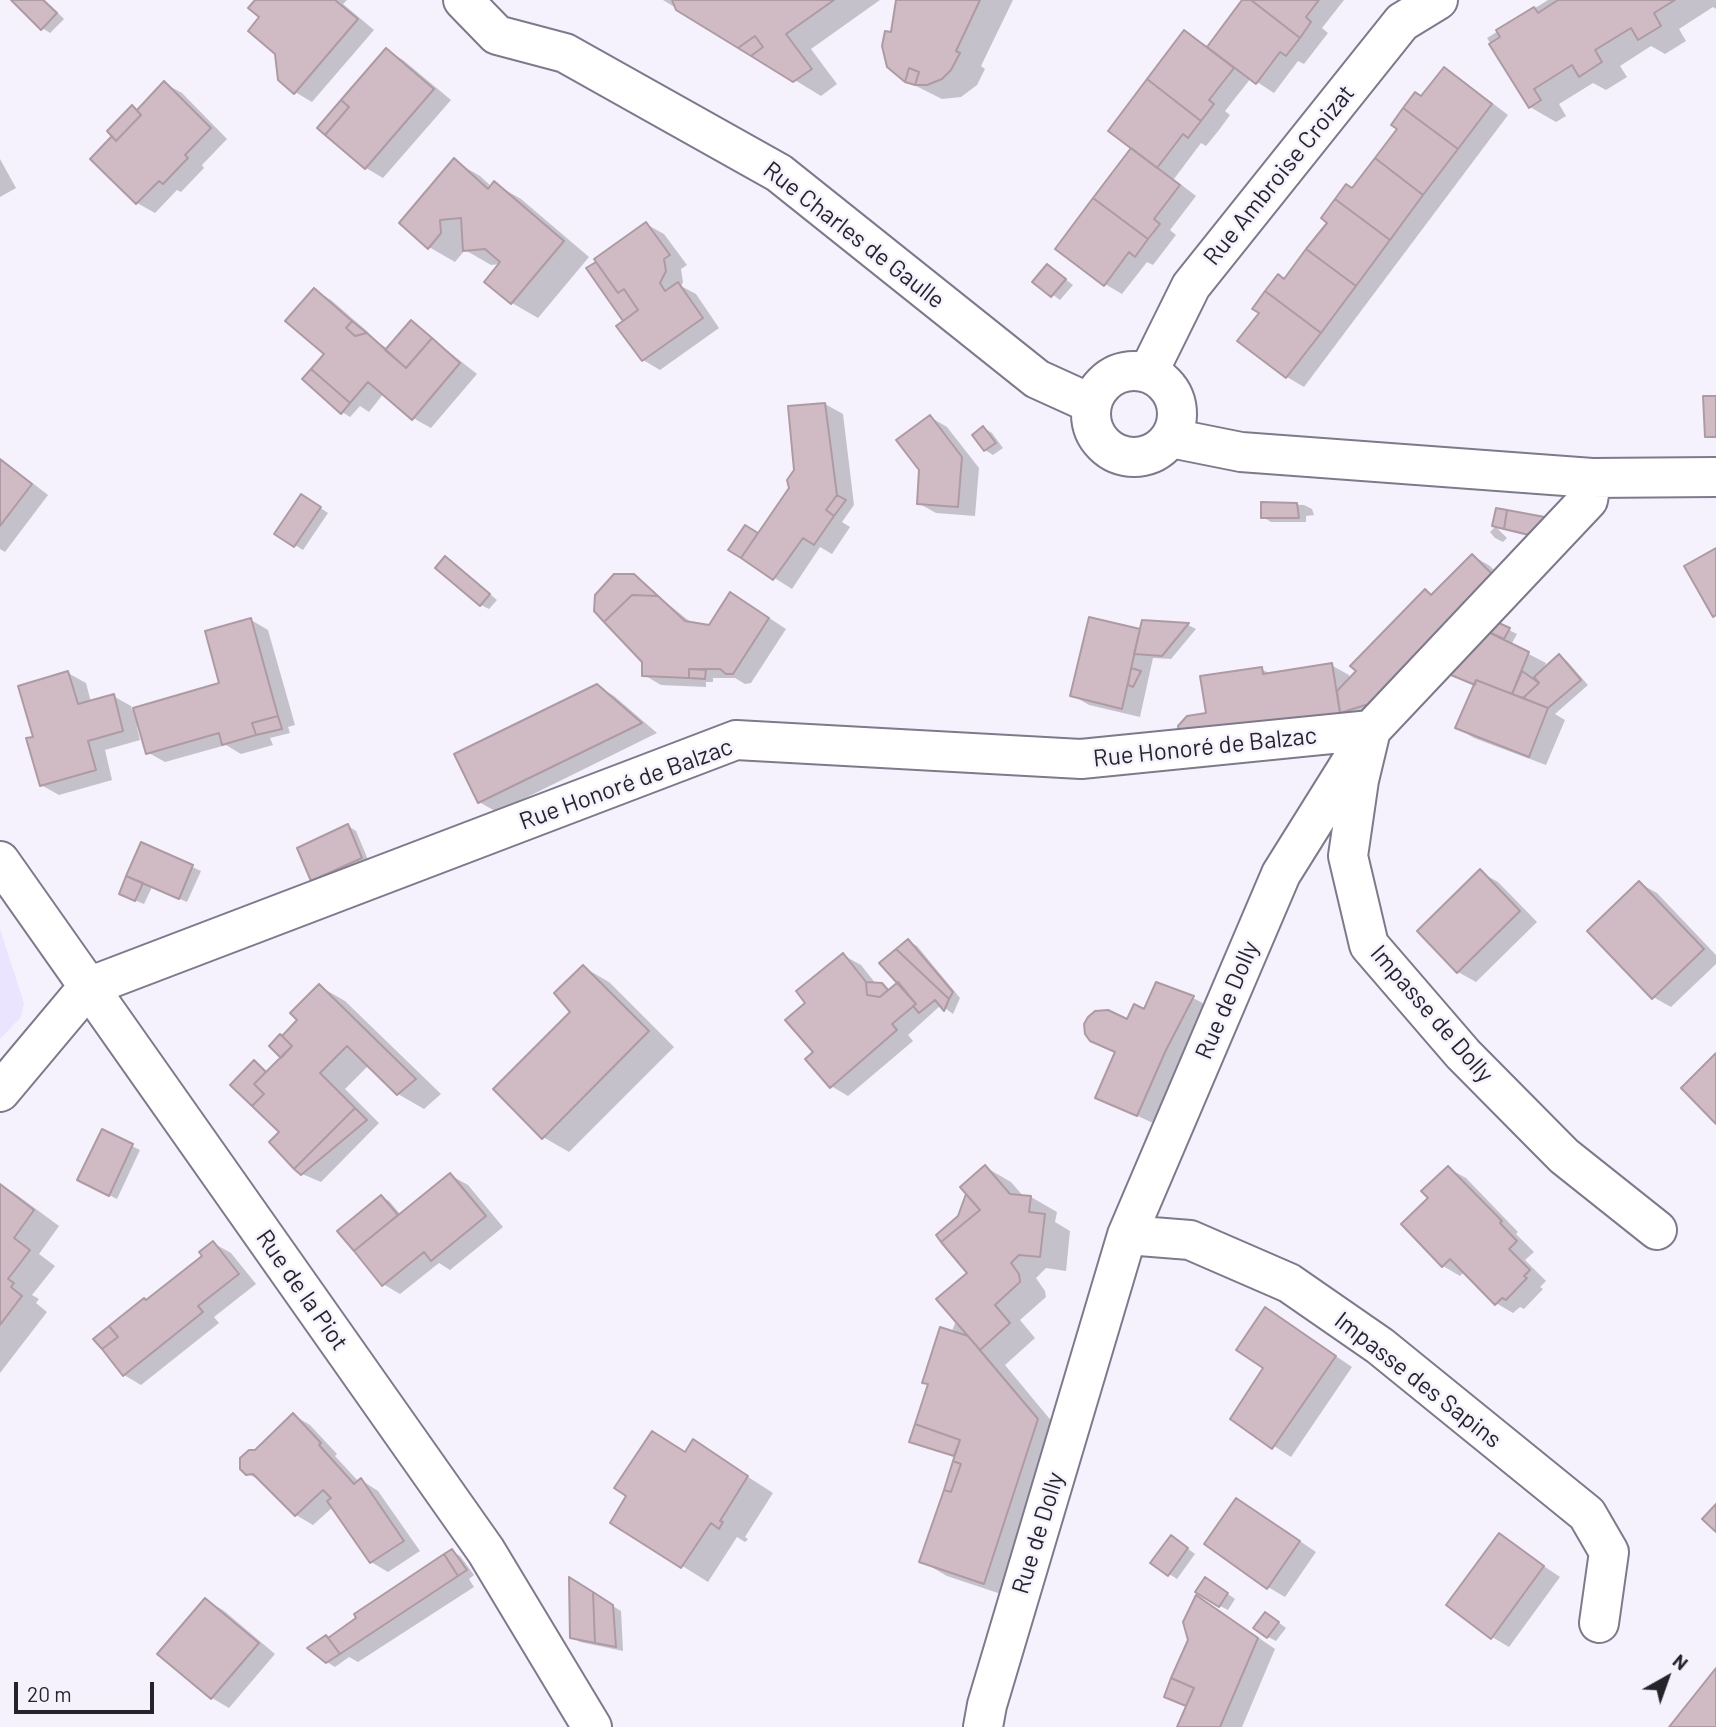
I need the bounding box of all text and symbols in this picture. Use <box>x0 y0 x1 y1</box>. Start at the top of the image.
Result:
street label: Rue Ambroise Croizat <box>1197 79 1361 271</box>
street label: Rue Charles de Gaulle <box>758 155 950 315</box>
street label: Rue Honoré de Balzac <box>1092 721 1318 773</box>
street label: Rue Honoré de Balzac <box>515 732 737 836</box>
street label: Rue de Dolly <box>1189 936 1265 1064</box>
street label: Impasse de Dolly <box>1365 939 1499 1089</box>
street label: Rue de la Piot <box>250 1224 354 1356</box>
street label: Impasse des Sapins <box>1329 1306 1507 1454</box>
street label: Rue de Dolly <box>1006 1469 1070 1597</box>
north arrow <box>1632 1643 1702 1713</box>
text: N <box>1669 1649 1693 1674</box>
scale bar <box>18 1668 158 1712</box>
text: 20 m <box>27 1681 72 1706</box>

